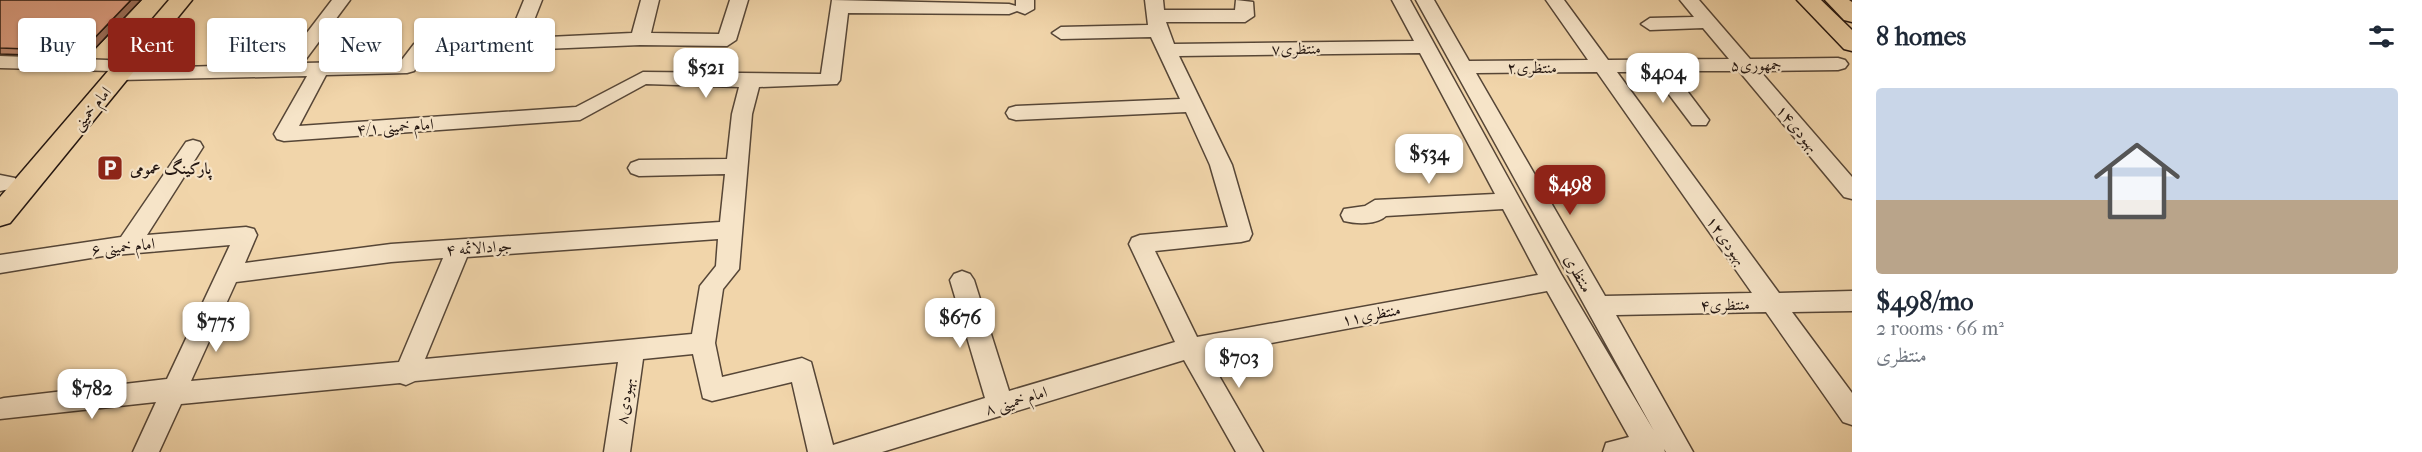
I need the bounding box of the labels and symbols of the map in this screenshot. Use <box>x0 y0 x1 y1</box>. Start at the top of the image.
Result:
street label: منتظری۷ <box>1271 39 1321 59</box>
pin: $521 <box>670 48 742 99</box>
pin: $404 <box>1627 53 1699 104</box>
street label: جمهوری۵ <box>1730 55 1782 75</box>
street label: منتظری۲ <box>1507 58 1557 78</box>
street label: امام خمینی <box>68 83 119 137</box>
street label: بهبودی۱۴ <box>1772 101 1823 157</box>
street label: امام خمینی ۴/۱ <box>356 114 435 144</box>
pin: $534 <box>1393 134 1465 185</box>
parking icon: پارکینگ عمومی <box>95 153 125 183</box>
place label: پارکینگ عمومی <box>129 158 212 181</box>
pin: $498 <box>1534 165 1606 216</box>
street label: بهبودی۱۲ <box>1702 212 1751 269</box>
street label: امام خمینی ۶ <box>90 234 156 264</box>
street label: جوادالائمه ۴ <box>445 236 513 260</box>
street label: منتظری <box>1560 251 1597 296</box>
street label: منتظری۴ <box>1700 295 1750 315</box>
pin: $676 <box>924 298 996 349</box>
street label: منتظری۱۱ <box>1340 300 1402 330</box>
pin: $775 <box>180 302 252 353</box>
pin: $703 <box>1203 338 1275 389</box>
pin: $782 <box>56 369 128 420</box>
street label: بهبودی۸ <box>612 377 638 426</box>
street label: امام خمینی ۸ <box>983 382 1051 424</box>

